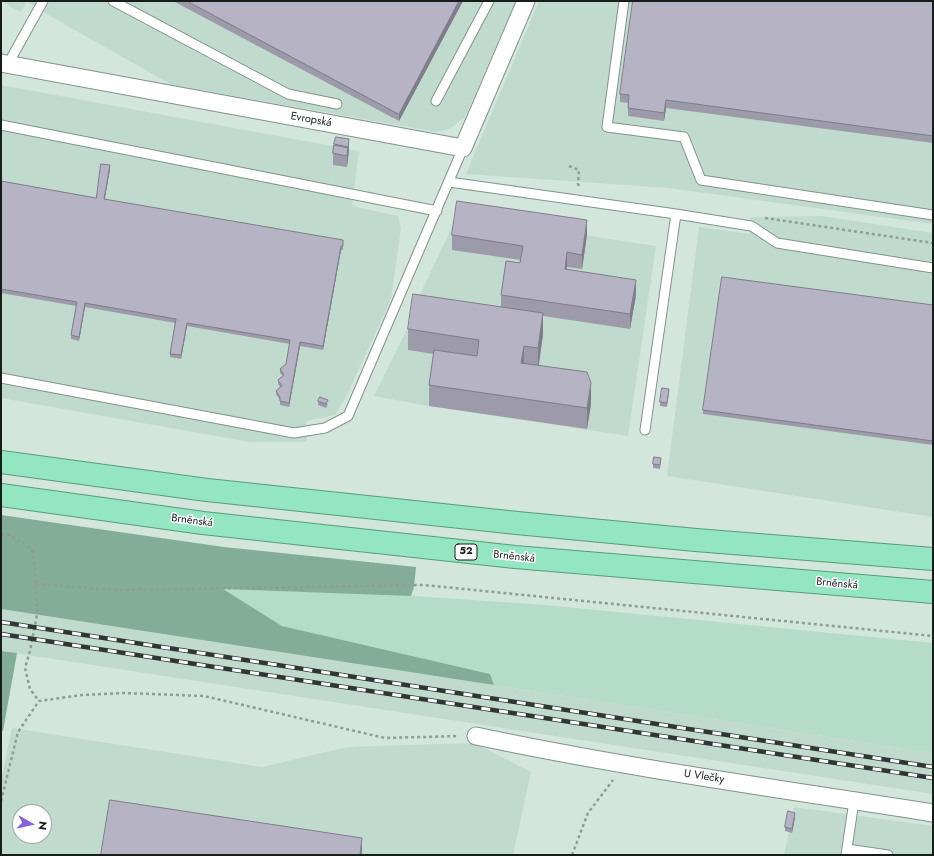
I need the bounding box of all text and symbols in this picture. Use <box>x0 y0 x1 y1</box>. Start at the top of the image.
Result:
street label: Evropská <box>289 110 333 130</box>
street label: Brněnská <box>170 512 214 530</box>
road number: 52 <box>455 544 477 560</box>
street label: Brněnská <box>493 548 535 566</box>
street label: Brněnská <box>816 576 858 592</box>
street label: U Vlečky <box>683 767 725 787</box>
north arrow <box>12 804 52 844</box>
text: N <box>34 820 51 831</box>

